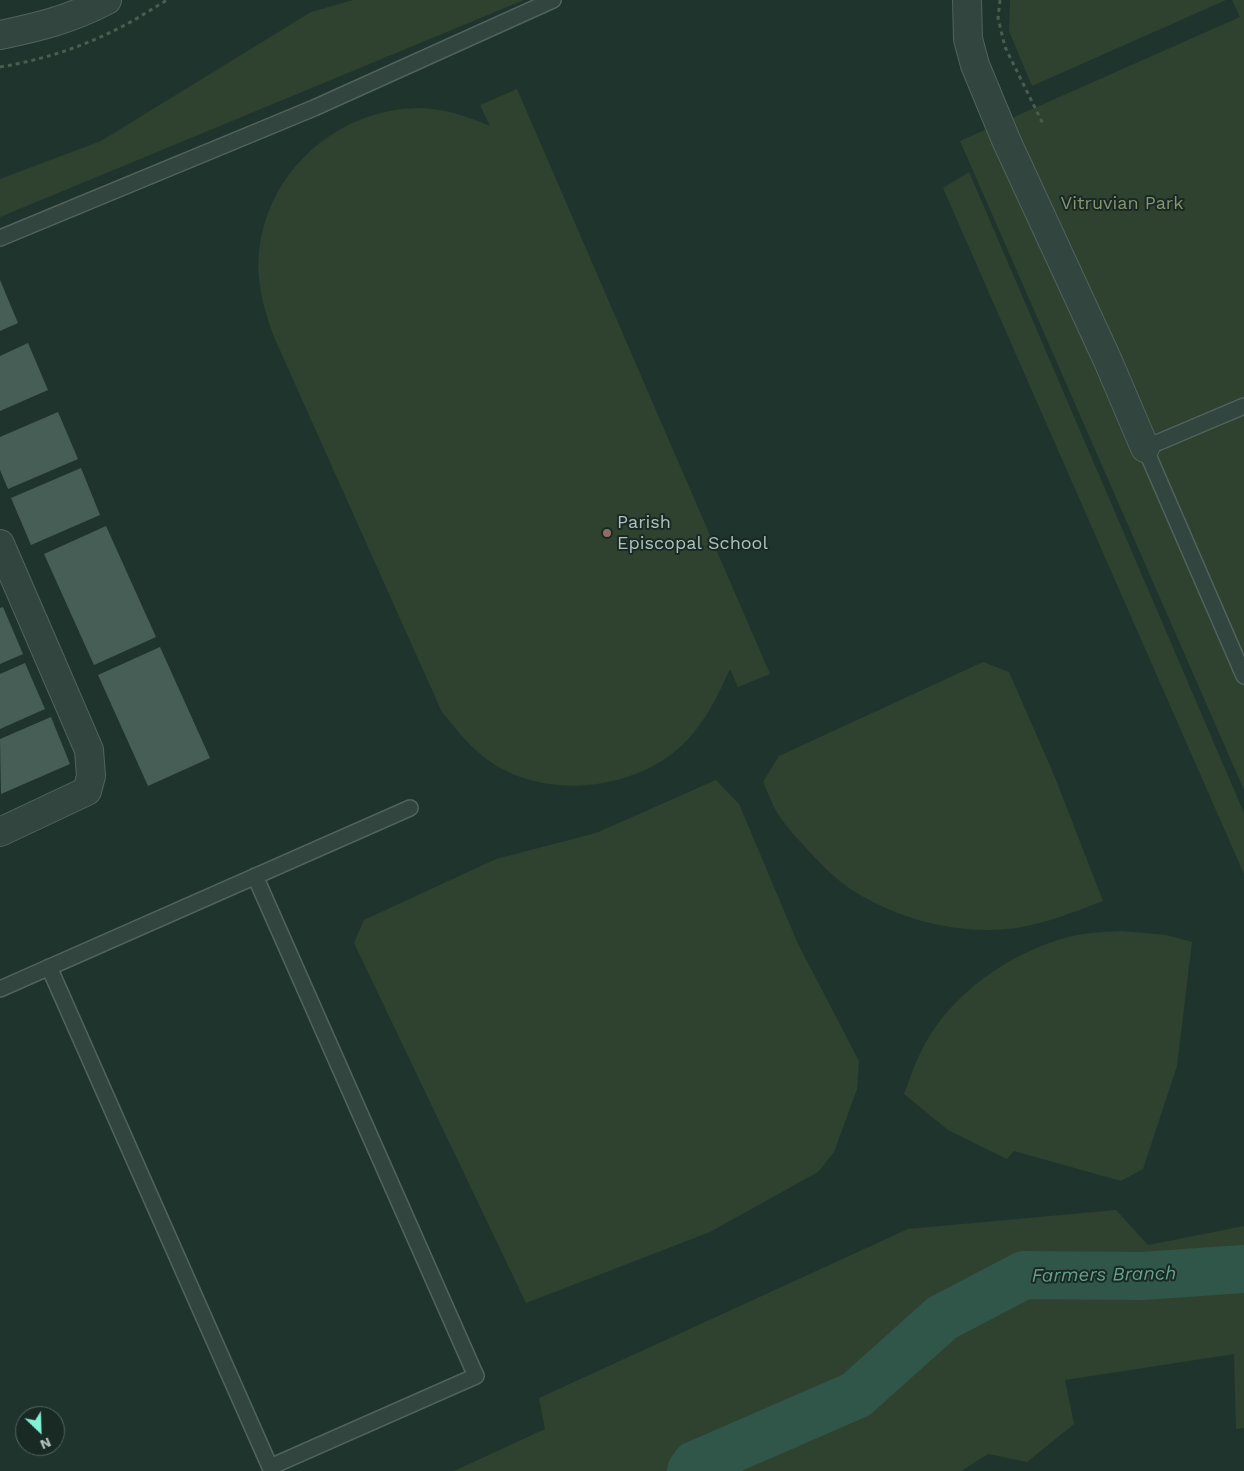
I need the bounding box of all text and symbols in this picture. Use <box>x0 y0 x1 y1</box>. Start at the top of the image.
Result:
park label: Vitruvian Park <box>1061 193 1183 215</box>
place label: Parish Episcopal School <box>617 512 768 554</box>
marker: Parish Episcopal School <box>601 527 613 539</box>
water label: Farmers Branch <box>1031 1262 1177 1288</box>
north arrow <box>15 1406 65 1456</box>
text: N <box>38 1434 54 1453</box>

